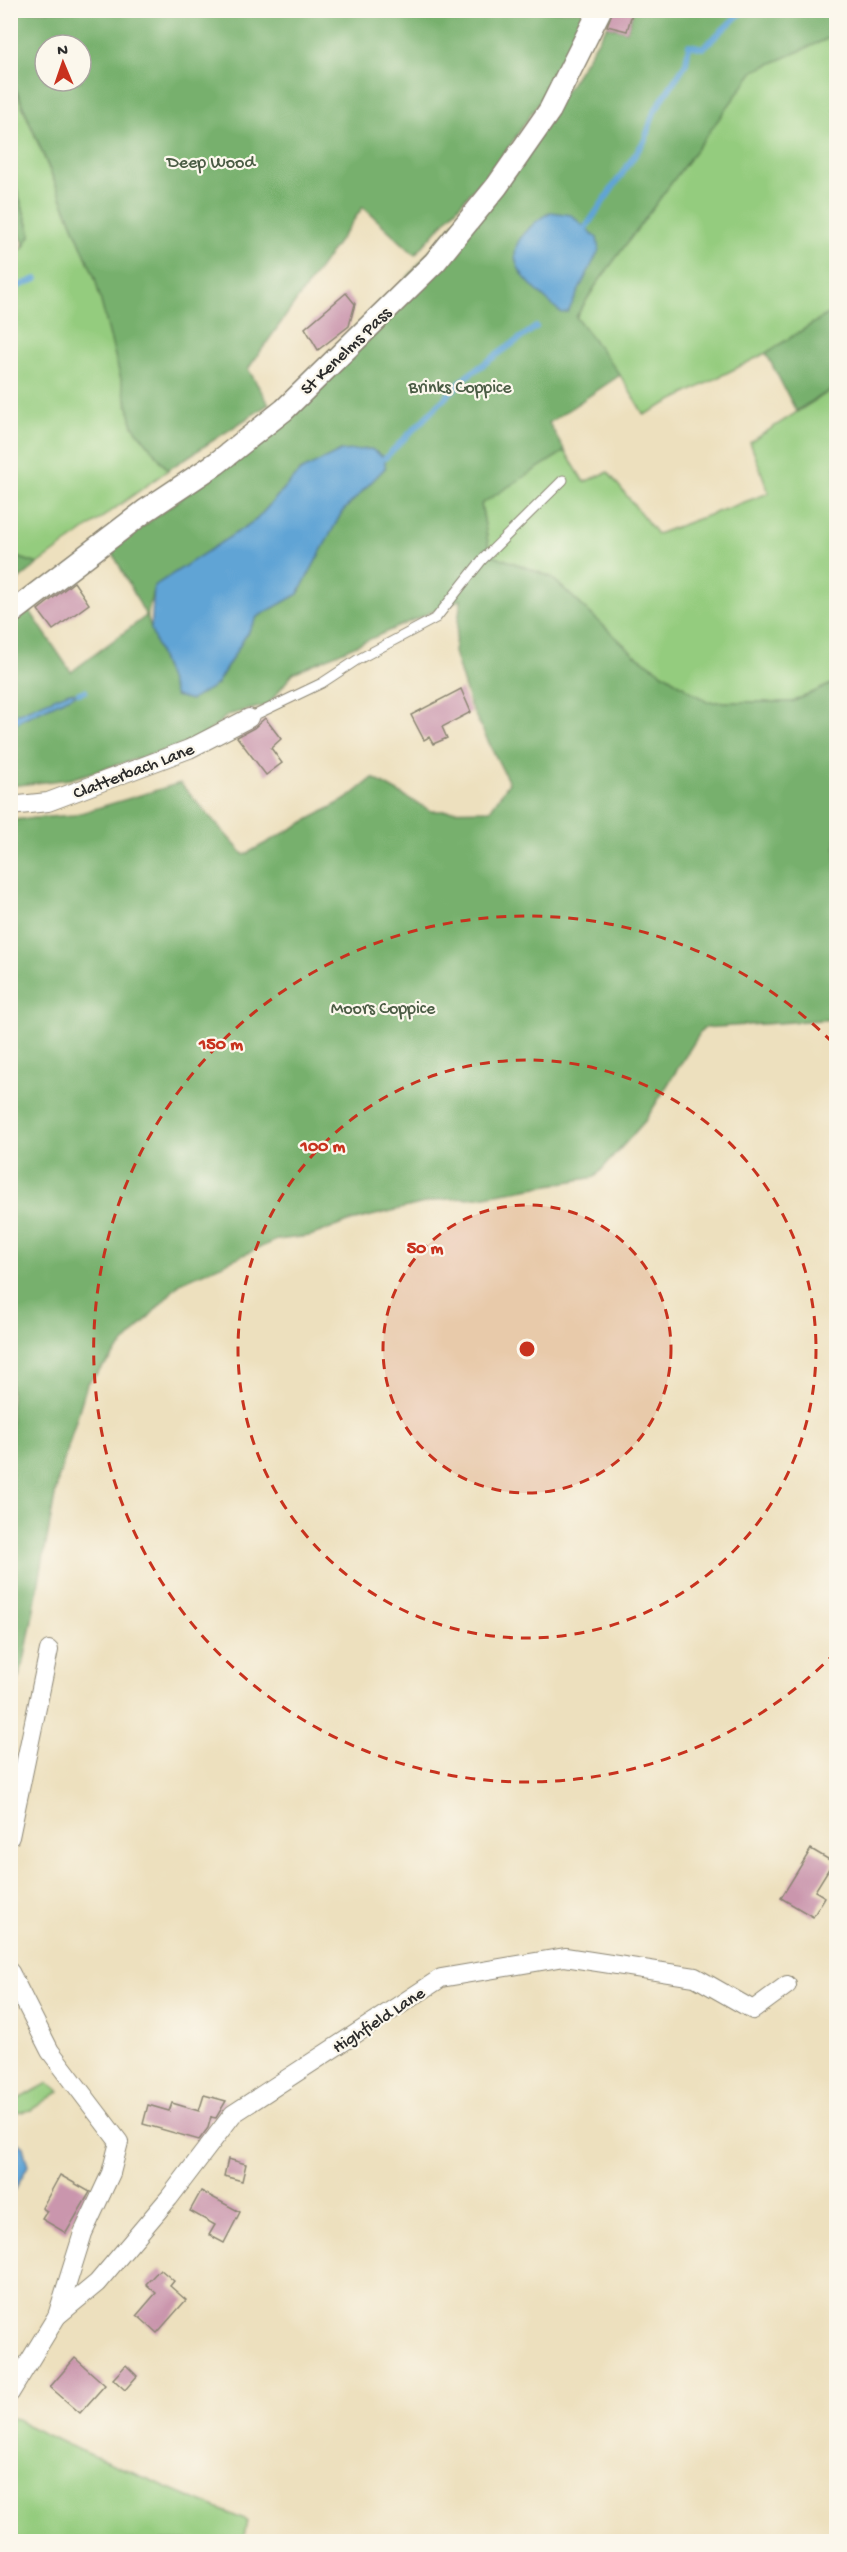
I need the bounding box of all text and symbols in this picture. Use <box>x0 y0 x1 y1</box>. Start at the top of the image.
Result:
north arrow <box>33 33 93 93</box>
text: N <box>57 42 69 61</box>
park label: Deep Wood <box>166 153 256 174</box>
street label: St Kenelms Pass <box>297 302 397 400</box>
park label: Brinks Coppice <box>407 378 512 399</box>
street label: Clatterbach Lane <box>70 739 198 805</box>
park label: Moors Coppice <box>331 999 436 1020</box>
text: 150 m <box>198 1035 243 1056</box>
text: 100 m <box>300 1137 346 1158</box>
text: 50 m <box>407 1239 444 1260</box>
centre of rings <box>517 1339 537 1359</box>
street label: Highfield Lane <box>329 1983 430 2059</box>

